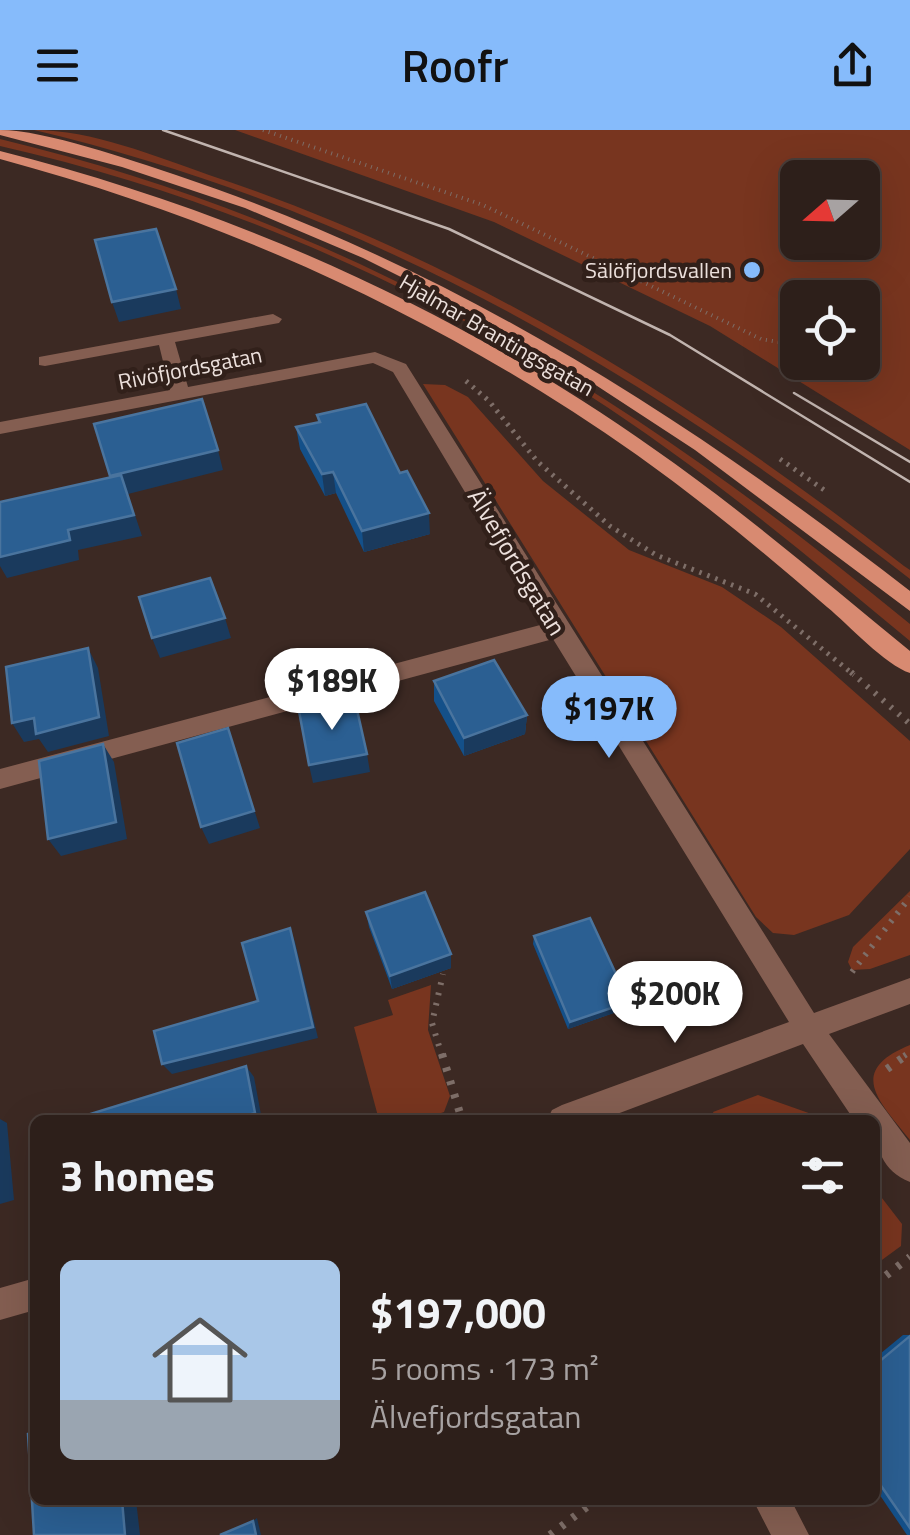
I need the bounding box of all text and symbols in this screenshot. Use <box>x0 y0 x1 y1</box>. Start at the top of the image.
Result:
text: Roofr <box>402 31 508 99</box>
icon: menu <box>30 38 85 93</box>
icon: share <box>825 38 880 93</box>
north arrow <box>780 160 880 260</box>
map controls <box>780 160 880 380</box>
place label: Sälöfjordsvallen <box>585 253 732 287</box>
marker: Sälöfjordsvallen <box>741 259 763 281</box>
street label: Hjalmar Brantingsgatan <box>393 265 601 405</box>
button: locate <box>780 280 880 380</box>
street label: Rivöfjordsgatan <box>115 337 265 399</box>
street label: Älvefjordsgatan <box>458 481 576 643</box>
pin: $189K <box>262 648 402 733</box>
text: $189K <box>287 656 377 704</box>
pin: $197K <box>539 676 679 761</box>
text: $197K <box>564 684 654 732</box>
pin: $200K <box>605 961 745 1046</box>
text: $200K <box>630 969 720 1017</box>
text: 3 homes <box>60 1143 215 1207</box>
icon: filters <box>795 1148 850 1203</box>
text: $197,000 <box>370 1280 546 1344</box>
icon: home <box>140 1300 260 1420</box>
text: 5 rooms · 173 m² <box>370 1344 599 1392</box>
text: Älvefjordsgatan <box>370 1392 581 1440</box>

